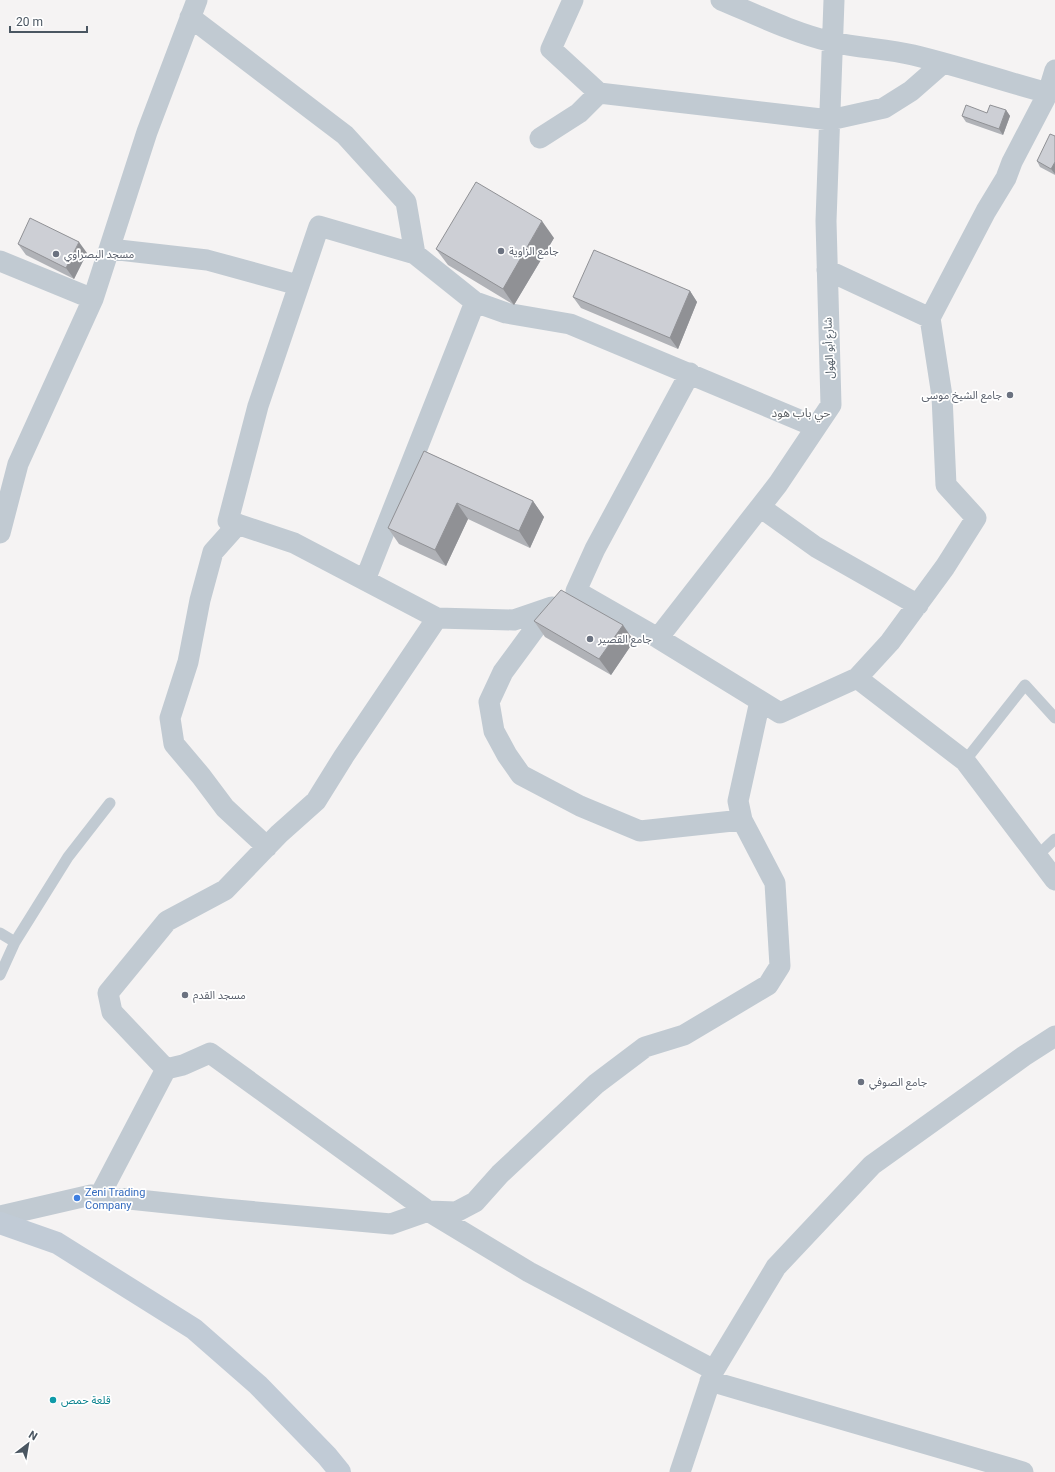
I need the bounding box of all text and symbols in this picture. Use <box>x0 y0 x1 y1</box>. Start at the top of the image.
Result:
scale bar <box>10 8 87 34</box>
text: 20 m <box>16 15 43 29</box>
place label: جامع الزاوية <box>509 245 559 259</box>
marker: جامع الزاوية <box>496 246 506 256</box>
place label: مسجد البصراوي <box>64 248 135 263</box>
marker: مسجد البصراوي <box>51 249 61 259</box>
street label: شارع أبو الهول <box>821 317 838 379</box>
place label: جامع الشيخ موسى <box>921 389 1003 403</box>
marker: جامع الشيخ موسى <box>1005 390 1015 400</box>
district label: حي باب هود <box>772 406 830 423</box>
place label: جامع القصير <box>597 633 652 647</box>
marker: جامع القصير <box>585 634 595 644</box>
place label: مسجد القدم <box>193 989 246 1003</box>
marker: مسجد القدم <box>180 990 190 1000</box>
place label: جامع الصوفي <box>869 1076 928 1091</box>
marker: جامع الصوفي <box>856 1077 866 1087</box>
place label: Zeni Trading Company <box>85 1186 145 1212</box>
marker: Zeni Trading Company <box>72 1193 82 1203</box>
place label: قلعة حمص <box>61 1394 111 1407</box>
marker: قلعة حمص <box>48 1395 58 1405</box>
north arrow <box>8 1424 48 1464</box>
text: N <box>26 1428 40 1444</box>

